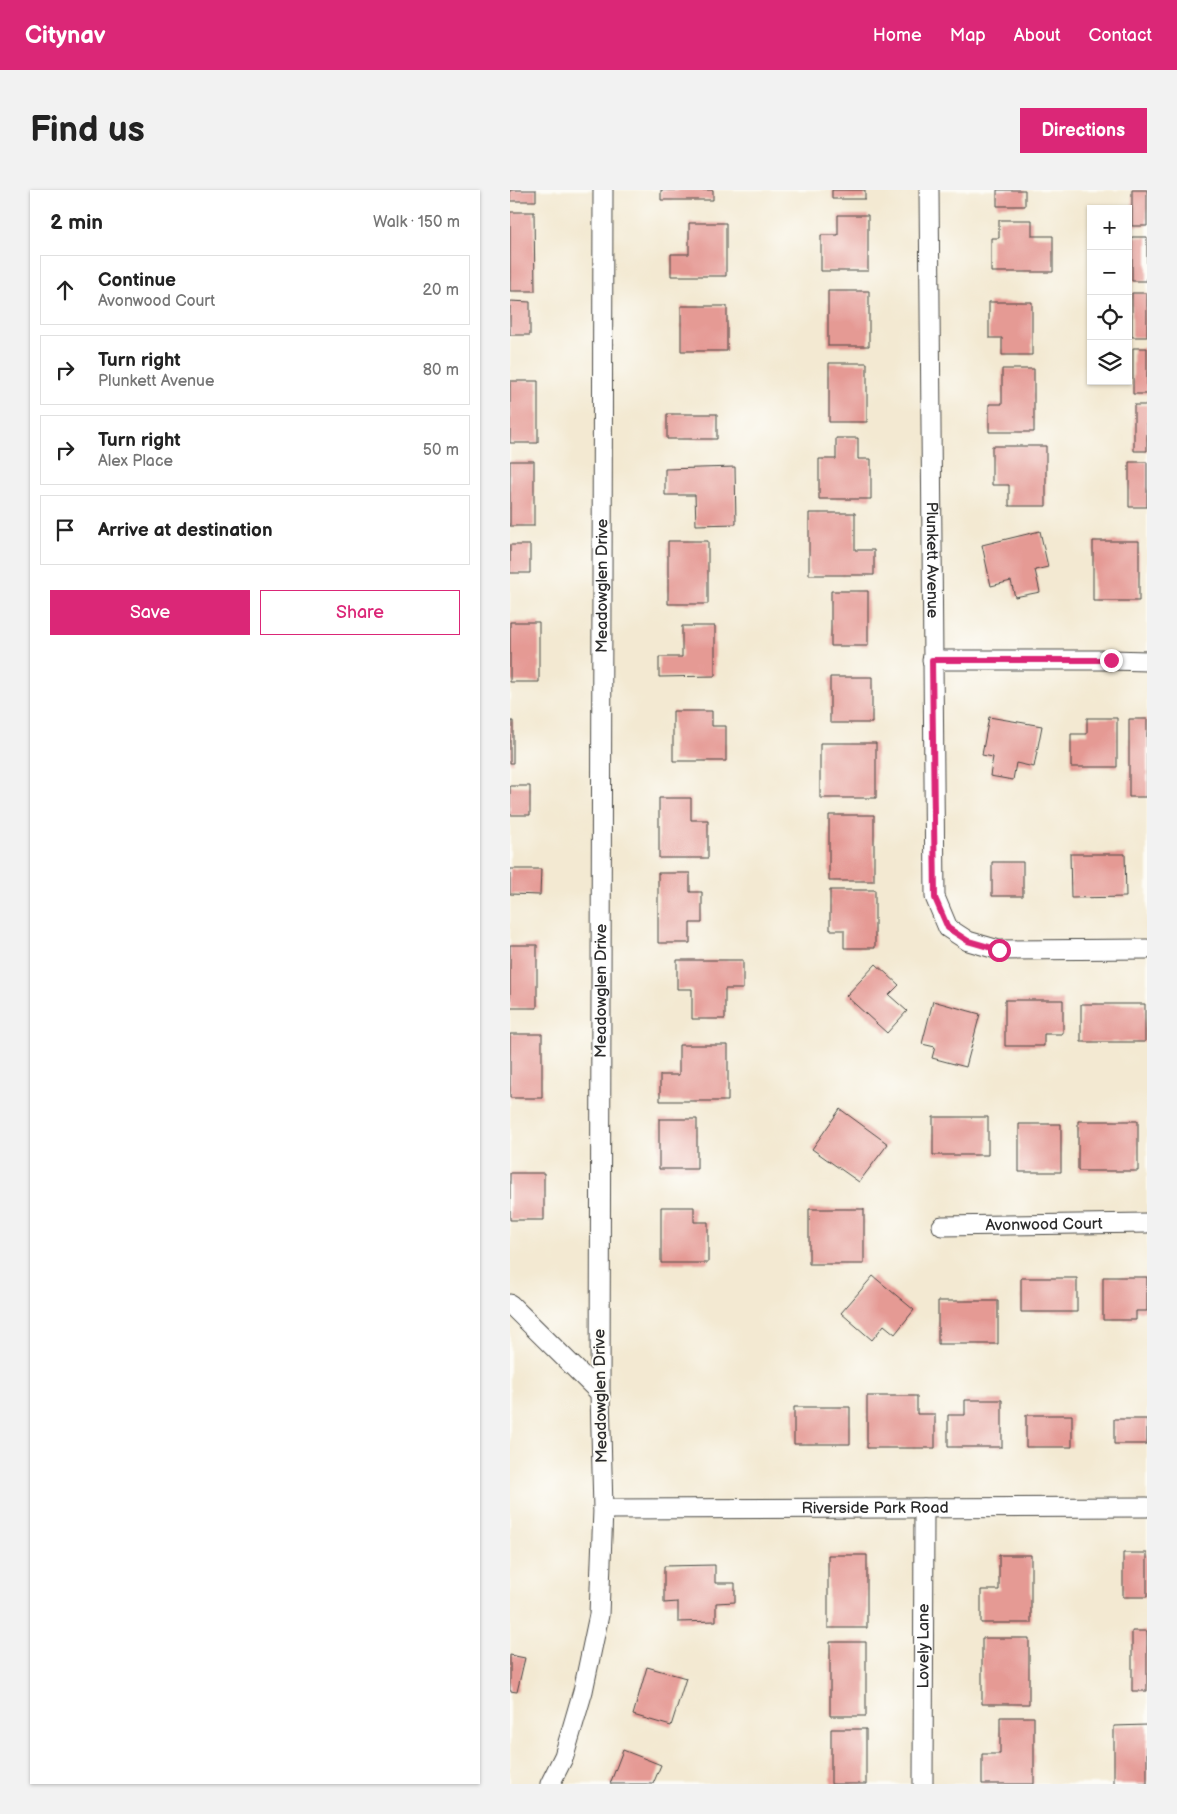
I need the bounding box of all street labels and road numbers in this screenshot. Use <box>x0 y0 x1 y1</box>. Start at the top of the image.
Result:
street label: Plunkett Avenue <box>922 502 942 619</box>
street label: Meadowglen Drive <box>592 518 612 653</box>
street label: Meadowglen Drive <box>591 923 611 1058</box>
street label: Avonwood Court <box>985 1214 1103 1235</box>
street label: Meadowglen Drive <box>590 1328 612 1463</box>
street label: Riverside Park Road <box>801 1498 949 1518</box>
street label: Lovely Lane <box>914 1603 933 1689</box>

